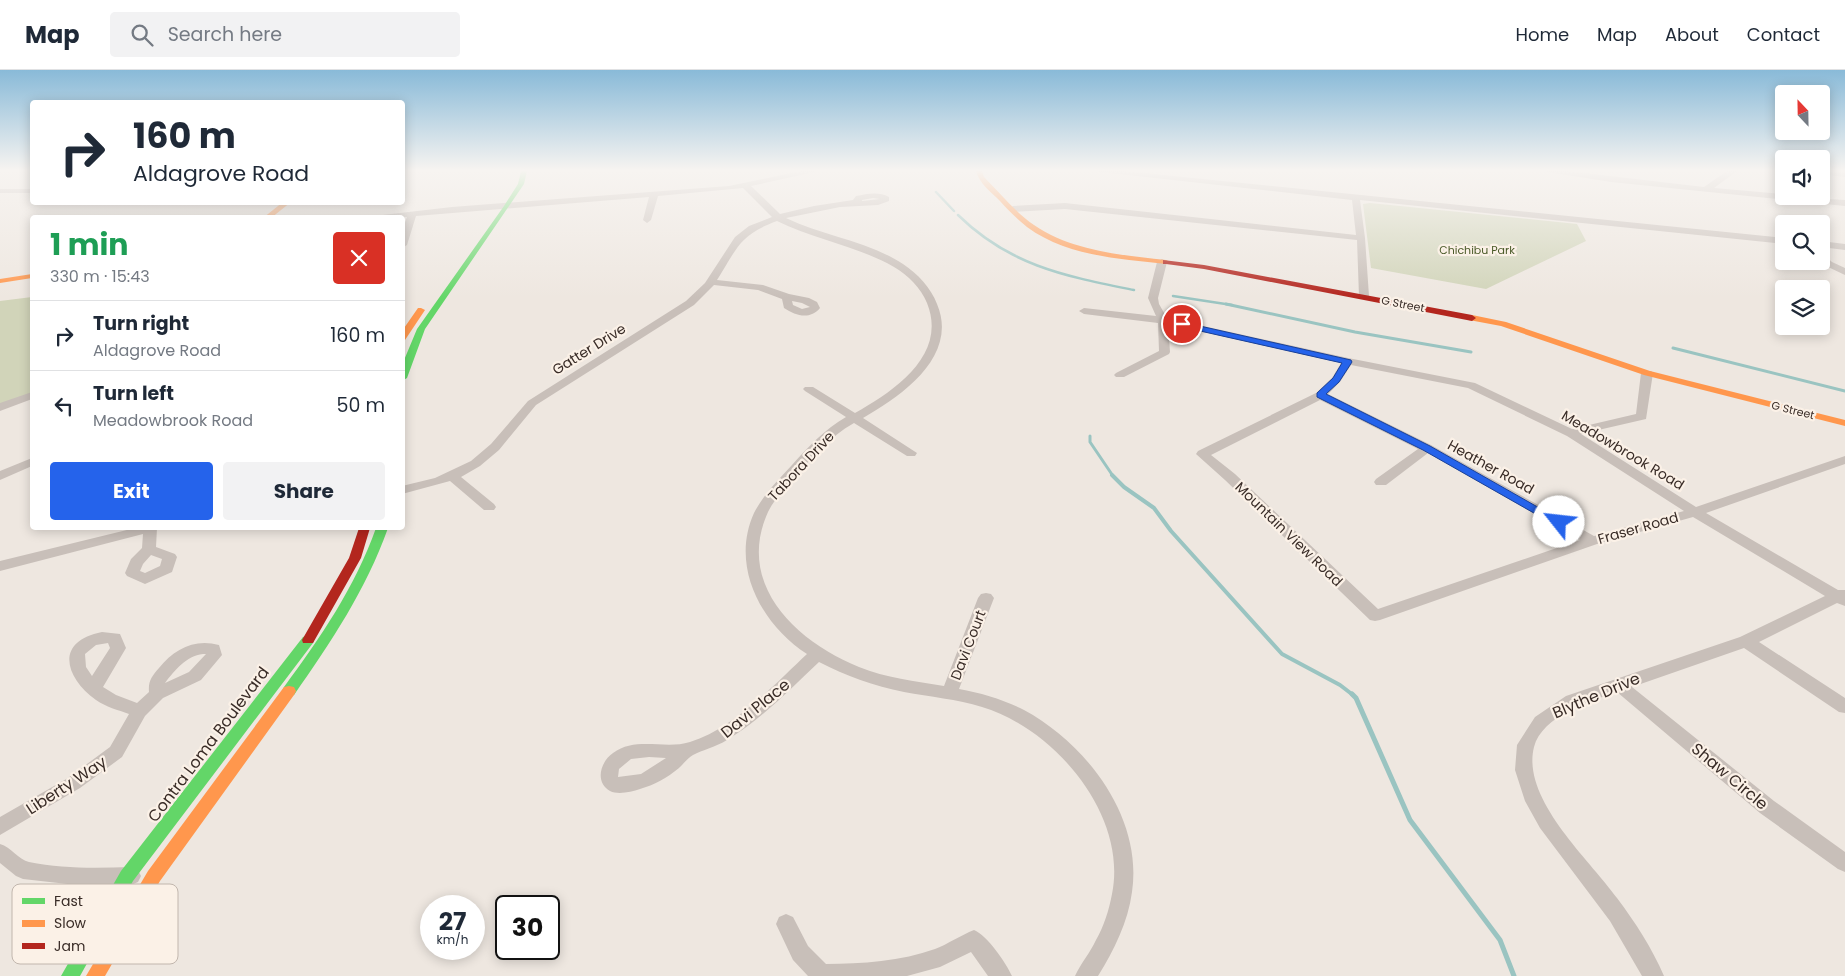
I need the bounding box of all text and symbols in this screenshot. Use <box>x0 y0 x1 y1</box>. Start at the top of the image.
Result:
search box <box>110 12 460 57</box>
text: Map <box>25 18 80 51</box>
icon: search <box>128 21 156 49</box>
text: Search here <box>168 21 282 48</box>
text: Home <box>1515 22 1569 47</box>
text: Map <box>1597 22 1637 47</box>
text: About <box>1665 22 1719 47</box>
text: Contact <box>1747 22 1820 47</box>
north arrow <box>1775 85 1830 140</box>
map controls <box>1775 85 1830 335</box>
text: 160 m <box>133 111 236 160</box>
icon: right <box>50 120 115 185</box>
button: sound <box>1775 150 1830 205</box>
text: Aldagrove Road <box>133 158 309 189</box>
button: search <box>1775 215 1830 270</box>
text: 1 min <box>50 223 128 266</box>
button: close <box>333 232 385 284</box>
park label: Chichibu Park <box>1439 242 1515 258</box>
text: 330 m · 15:43 <box>50 265 150 288</box>
button: layers <box>1775 280 1830 335</box>
street label: G Street <box>1380 292 1426 316</box>
pin <box>1161 303 1203 345</box>
text: Turn right <box>93 310 189 337</box>
icon: arrive <box>1168 310 1196 338</box>
street label: Gatter Drive <box>548 318 630 380</box>
icon: right <box>50 322 78 350</box>
text: 160 m <box>330 322 385 349</box>
text: Aldagrove Road <box>93 339 221 362</box>
text: Turn left <box>93 380 174 407</box>
icon: left <box>50 392 78 420</box>
text: 50 m <box>336 392 385 419</box>
street label: G Street <box>1770 397 1816 423</box>
street label: Meadowbrook Road <box>1558 405 1688 495</box>
text: Meadowbrook Road <box>93 409 253 432</box>
street label: Tabora Drive <box>763 426 839 505</box>
street label: Heather Road <box>1444 435 1538 499</box>
button: Exit <box>50 462 213 520</box>
button: Share <box>223 462 385 520</box>
street label: Mountain View Road <box>1231 477 1347 591</box>
position arrow <box>1532 495 1584 547</box>
street label: Fraser Road <box>1595 507 1681 549</box>
street label: Davi Court <box>946 607 990 683</box>
street label: Contra Loma Boulevard <box>142 662 275 827</box>
street label: Blythe Drive <box>1549 667 1644 724</box>
street label: Davi Place <box>716 673 795 743</box>
street label: Shaw Circle <box>1686 737 1773 815</box>
street label: Liberty Way <box>21 751 111 820</box>
legend <box>12 884 178 964</box>
text: Fast <box>54 891 83 911</box>
speed limit sign: 30 <box>495 895 560 960</box>
text: 27 <box>439 904 466 939</box>
text: Slow <box>54 913 87 933</box>
text: km/h <box>437 931 468 948</box>
text: Jam <box>54 936 85 956</box>

